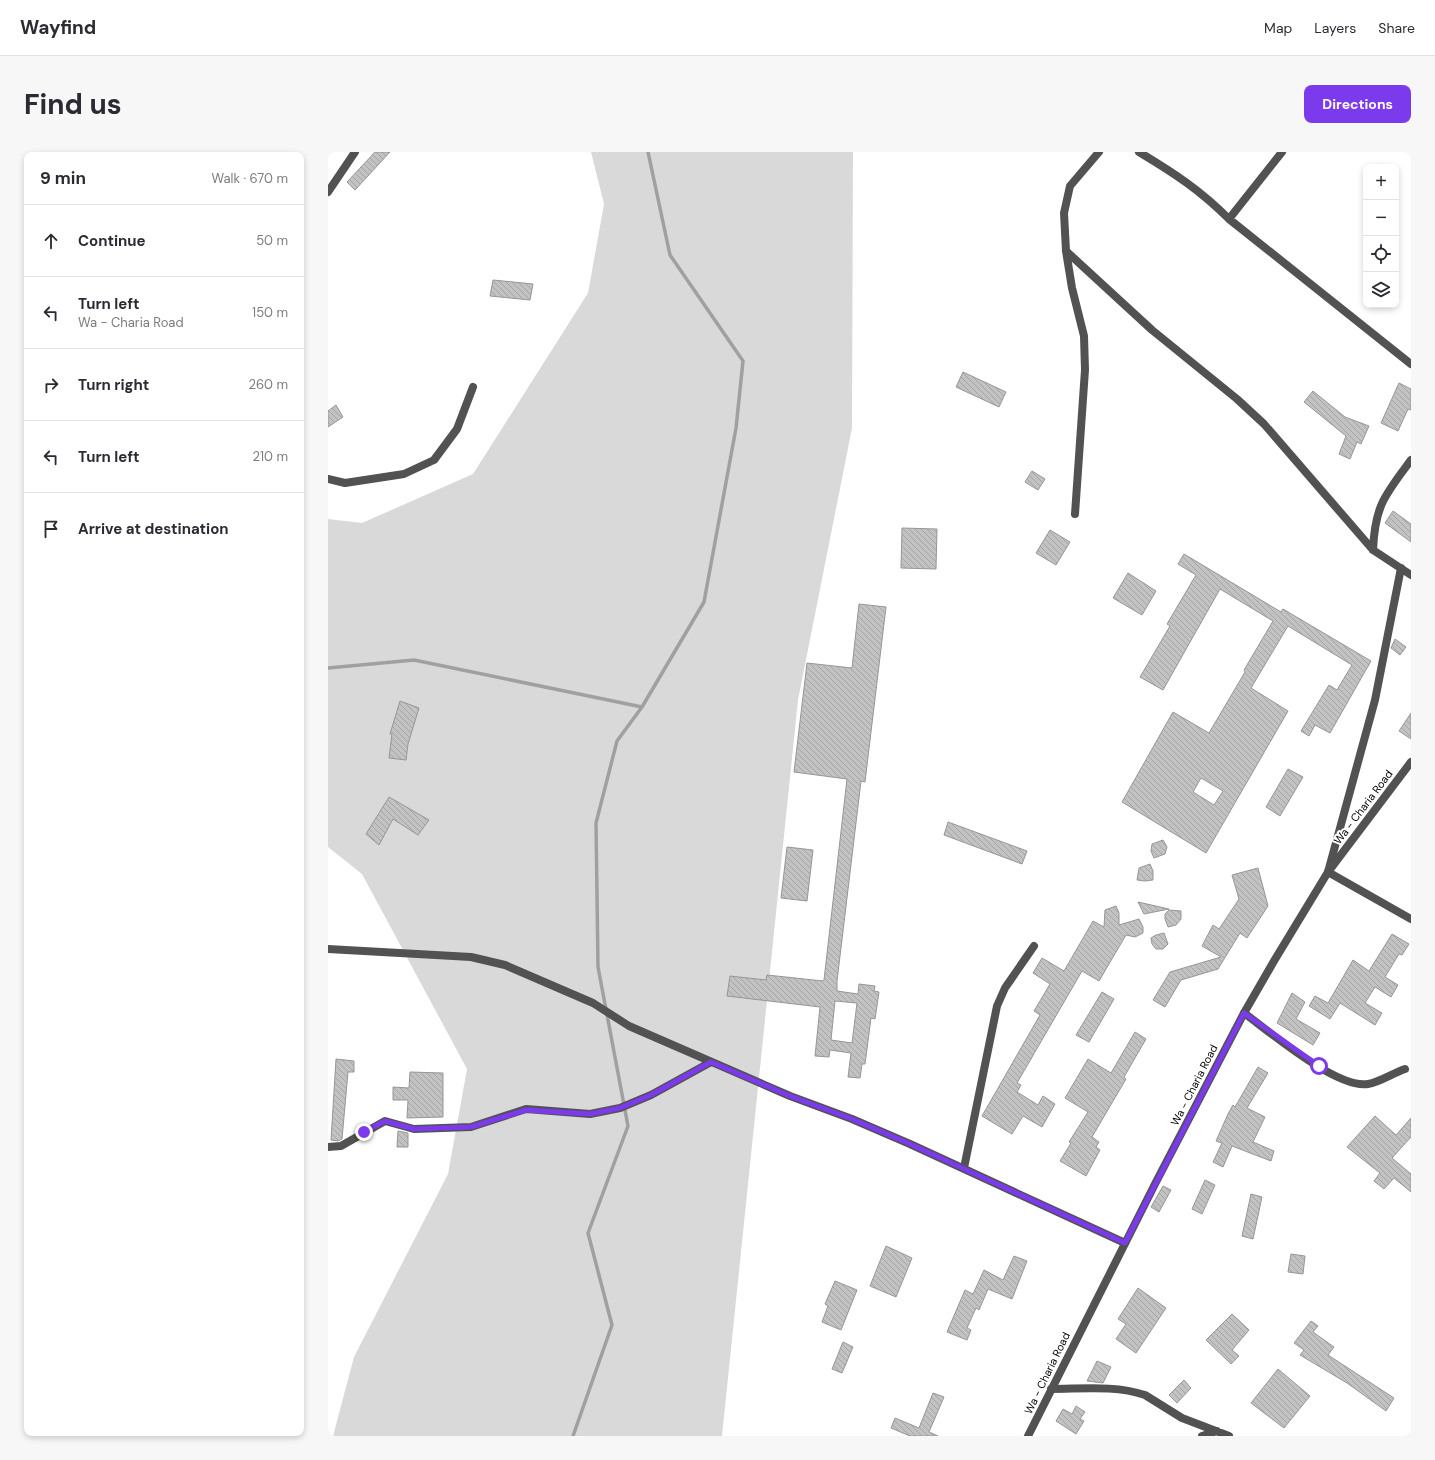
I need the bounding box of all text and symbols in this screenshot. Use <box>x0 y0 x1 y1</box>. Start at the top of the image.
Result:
text: Wayfind <box>20 15 96 40</box>
text: Map <box>1264 19 1292 37</box>
text: Layers <box>1314 19 1356 37</box>
text: Share <box>1378 19 1415 37</box>
button: Directions <box>1304 85 1411 123</box>
text: Find us <box>24 86 122 123</box>
map controls <box>1363 164 1399 308</box>
button: + <box>1363 164 1399 200</box>
text: 9 min <box>40 167 86 189</box>
text: Walk · 670 m <box>212 170 288 187</box>
button: − <box>1363 200 1399 236</box>
icon: ahead <box>40 230 62 252</box>
text: Continue <box>78 231 146 251</box>
text: 50 m <box>256 232 288 249</box>
button: locate <box>1363 236 1399 272</box>
button: layers <box>1363 272 1399 308</box>
text: Turn left <box>78 294 139 314</box>
icon: left <box>40 302 62 324</box>
text: 150 m <box>252 304 288 321</box>
text: Wa - Charia Road <box>78 314 184 331</box>
icon: right <box>40 374 62 396</box>
text: Turn right <box>78 375 149 395</box>
text: 260 m <box>248 376 288 393</box>
icon: left <box>40 446 62 468</box>
text: Turn left <box>78 447 139 467</box>
text: 210 m <box>253 448 288 465</box>
icon: arrive <box>40 518 62 540</box>
text: Arrive at destination <box>78 519 229 539</box>
street label: Wa - Charia Road <box>1331 767 1396 847</box>
street label: Wa - Charia Road <box>1167 1042 1221 1128</box>
route start <box>1310 1057 1328 1075</box>
route end <box>355 1123 373 1141</box>
street label: Wa - Charia Road <box>1021 1330 1073 1416</box>

